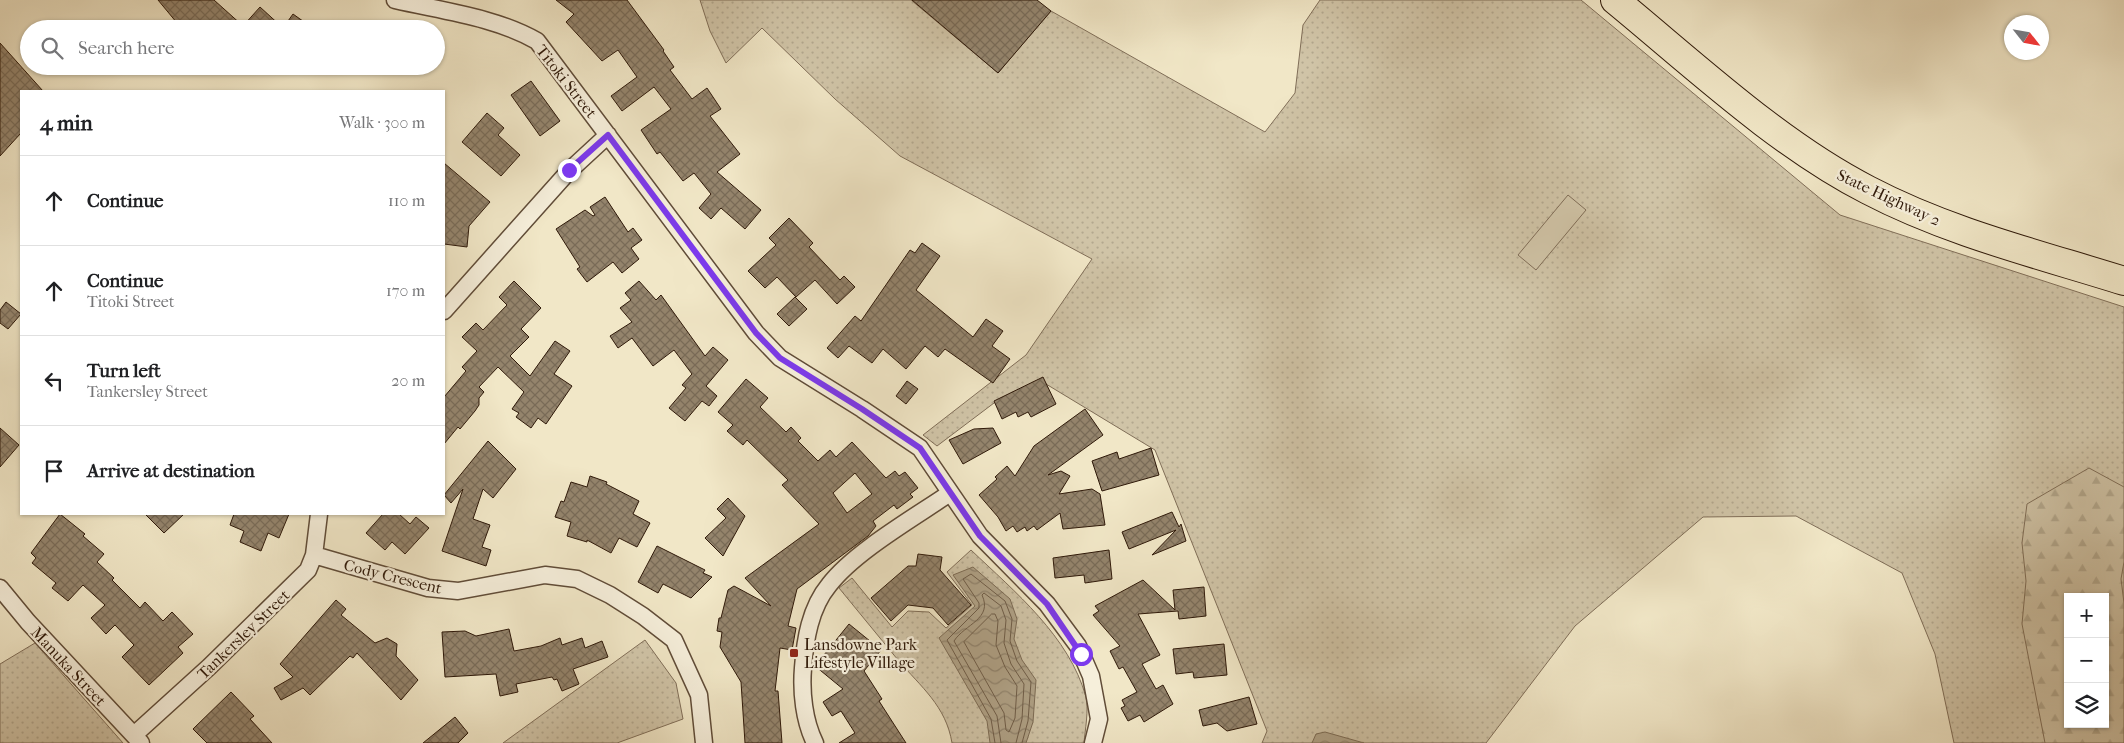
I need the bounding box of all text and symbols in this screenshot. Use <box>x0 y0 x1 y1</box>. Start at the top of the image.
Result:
north arrow <box>2004 15 2049 60</box>
search box <box>20 20 445 75</box>
icon: search <box>38 34 66 62</box>
text: Search here <box>78 37 174 59</box>
street label: Titoki Street <box>532 41 601 122</box>
text: 4 min <box>40 111 93 135</box>
text: Walk · 300 m <box>339 113 425 132</box>
route end <box>558 159 581 182</box>
street label: State Highway 2 <box>1834 165 1944 230</box>
icon: ahead <box>40 187 68 215</box>
text: Continue <box>87 190 163 212</box>
text: 110 m <box>388 191 425 210</box>
text: Continue <box>87 270 163 292</box>
icon: ahead <box>40 277 68 305</box>
text: 170 m <box>386 281 425 300</box>
text: Titoki Street <box>87 292 174 311</box>
text: Turn left <box>87 360 161 382</box>
icon: left <box>40 367 68 395</box>
text: 20 m <box>391 371 425 390</box>
text: Tankersley Street <box>87 382 208 401</box>
icon: arrive <box>40 457 68 485</box>
text: Arrive at destination <box>87 460 255 482</box>
street label: Cody Crescent <box>342 555 444 598</box>
street label: Tankersley Street <box>193 585 294 683</box>
map controls <box>2064 593 2109 728</box>
button: + <box>2064 593 2109 638</box>
street label: Manuka Street <box>27 623 110 710</box>
place label: Lansdowne Park Lifestyle Village <box>804 635 918 672</box>
button: − <box>2064 638 2109 683</box>
route start <box>1070 643 1093 666</box>
marker: Lansdowne Park Lifestyle Village <box>788 647 800 659</box>
button: layers <box>2064 683 2109 728</box>

